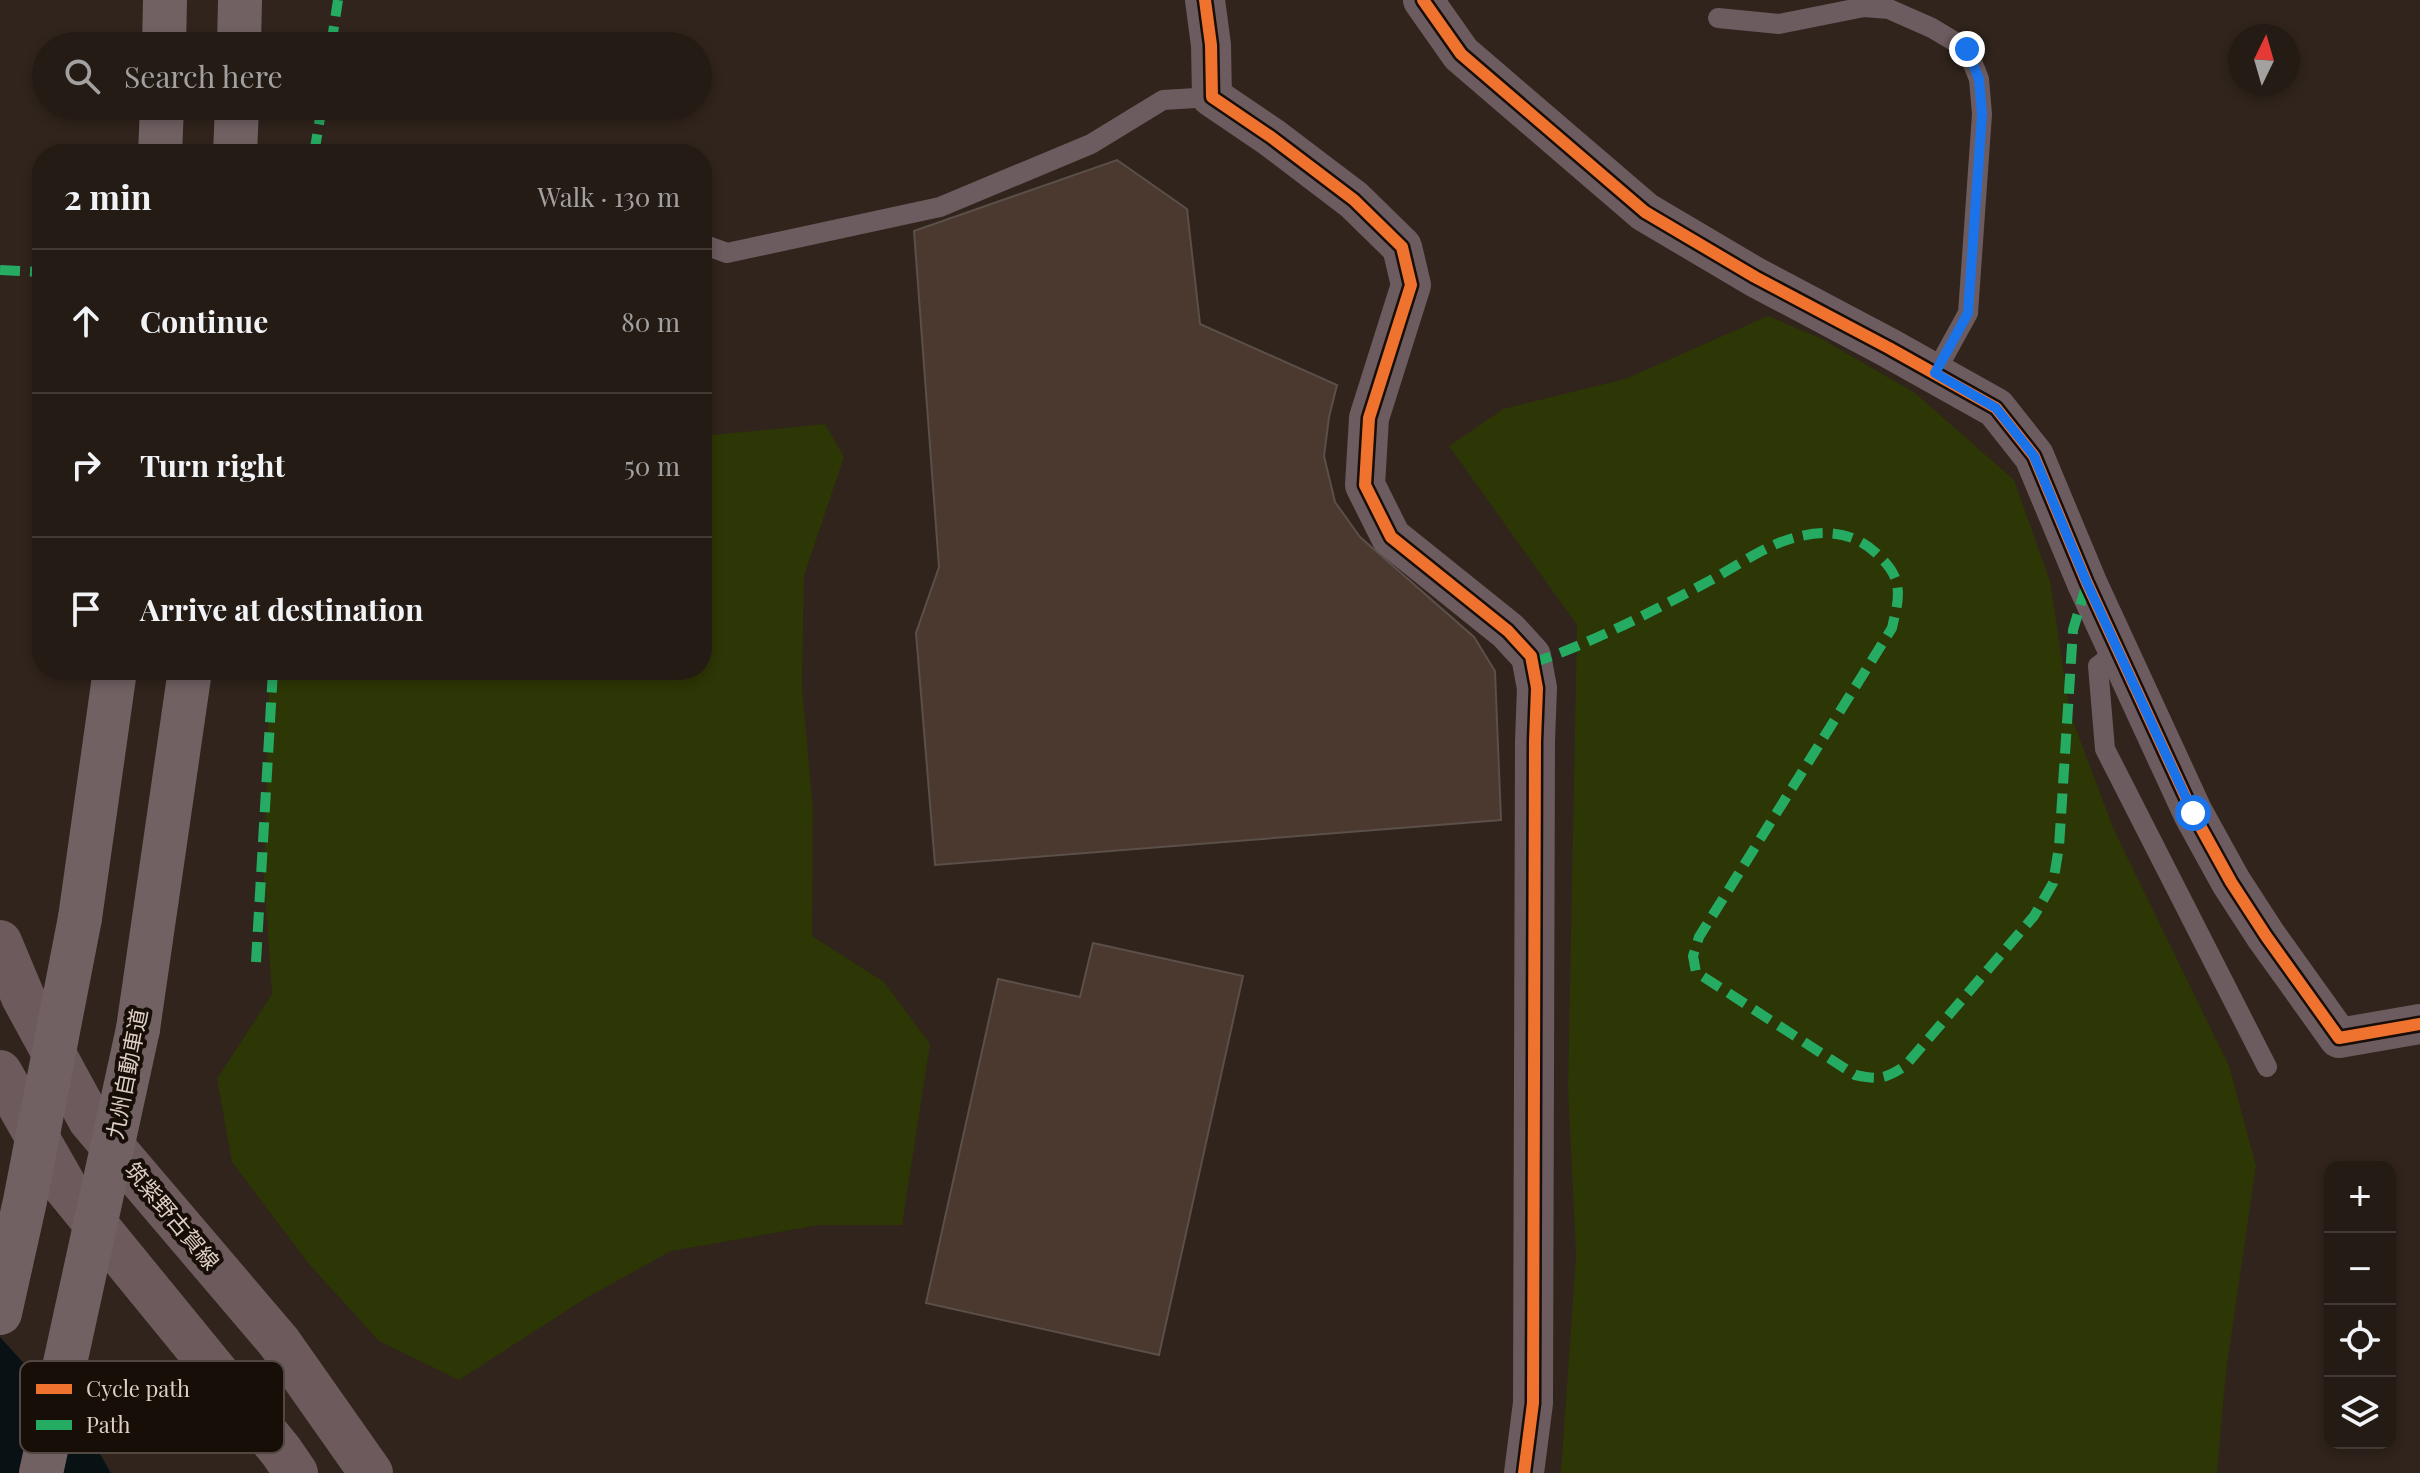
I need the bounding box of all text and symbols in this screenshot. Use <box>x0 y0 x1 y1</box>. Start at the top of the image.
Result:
north arrow <box>2228 24 2300 96</box>
route end <box>1949 31 1985 67</box>
search box <box>32 32 712 120</box>
icon: search <box>60 54 104 98</box>
text: Search here <box>124 56 283 96</box>
text: 2 min <box>64 173 152 219</box>
text: Walk · 130 m <box>538 179 680 214</box>
icon: ahead <box>64 299 108 343</box>
text: Continue <box>140 301 268 341</box>
text: 80 m <box>621 304 680 339</box>
icon: right <box>64 443 108 487</box>
text: Turn right <box>140 445 285 485</box>
text: 50 m <box>624 448 680 483</box>
icon: arrive <box>64 587 108 631</box>
text: Arrive at destination <box>140 589 423 629</box>
route start <box>2175 795 2211 831</box>
street label: 九州自動車道 <box>99 1006 153 1141</box>
street label: 筑紫野古賀線 <box>119 1155 227 1276</box>
map controls <box>2324 1161 2396 1449</box>
button: + <box>2324 1161 2396 1233</box>
button: − <box>2324 1233 2396 1305</box>
button: locate <box>2324 1305 2396 1377</box>
legend <box>20 1361 284 1453</box>
text: Cycle path <box>86 1373 190 1403</box>
button: layers <box>2324 1377 2396 1449</box>
text: Path <box>86 1409 130 1439</box>

